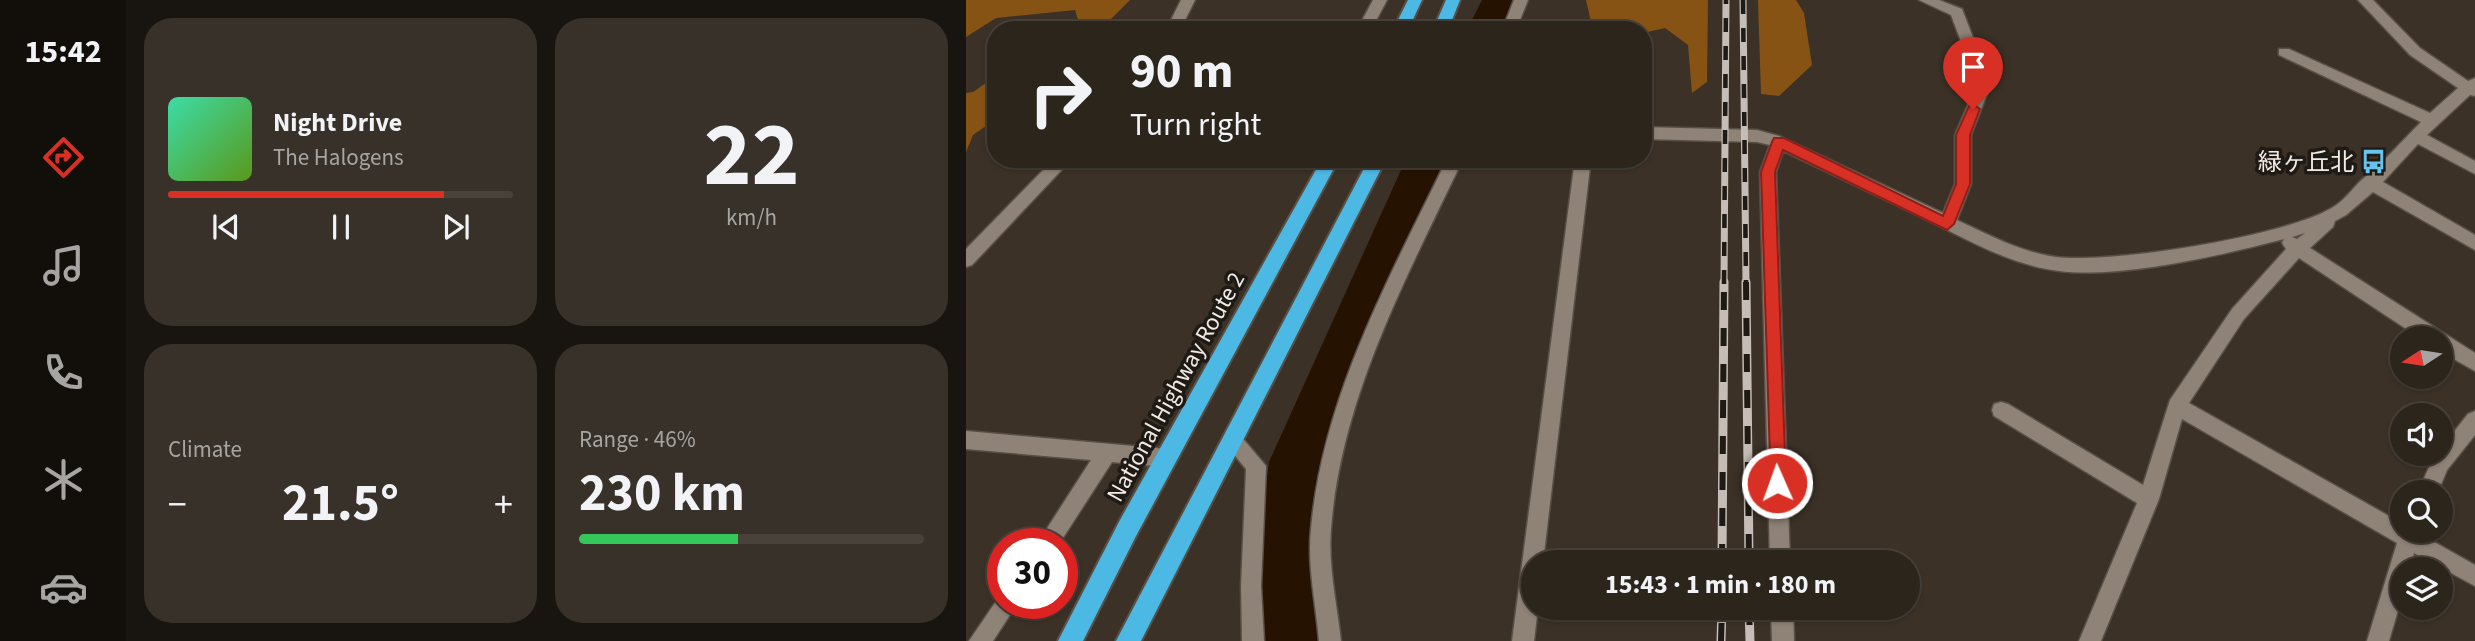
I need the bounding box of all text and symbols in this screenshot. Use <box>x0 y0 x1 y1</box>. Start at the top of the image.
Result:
text: 15:42 <box>24 29 102 75</box>
text: 90 m <box>1130 37 1234 107</box>
pin <box>1943 37 2003 109</box>
icon: arrive <box>1954 48 1992 86</box>
icon: right <box>1015 49 1106 140</box>
text: 22 <box>703 91 800 220</box>
text: Turn right <box>1130 102 1261 148</box>
text: Night Drive <box>273 104 402 141</box>
icon: directions <box>39 133 88 182</box>
text: The Halogens <box>273 141 404 174</box>
place label: 緑ヶ丘北 <box>2258 145 2354 180</box>
bus stop icon: 緑ヶ丘北 <box>2360 148 2388 176</box>
text: km/h <box>726 201 777 234</box>
icon: previous <box>207 208 245 246</box>
icon: pause <box>322 208 360 246</box>
icon: next <box>437 208 475 246</box>
icon: music <box>39 241 88 290</box>
street label: National Highway Route 2 <box>1098 266 1254 508</box>
north arrow <box>2390 326 2454 388</box>
map controls <box>2390 326 2453 620</box>
icon: phone <box>39 348 88 397</box>
button: sound <box>2390 403 2453 466</box>
text: Range · 46% <box>579 423 696 456</box>
text: Climate <box>168 433 242 466</box>
position arrow <box>1740 446 1814 520</box>
icon: climate <box>39 455 88 504</box>
text: 230 km <box>579 457 745 531</box>
text: 21.5° <box>282 467 399 541</box>
text: − <box>168 478 187 532</box>
text: + <box>494 478 513 532</box>
button: search <box>2390 480 2453 543</box>
speed limit sign: 30 <box>987 528 1078 619</box>
button: layers <box>2390 557 2453 620</box>
icon: car <box>39 563 88 612</box>
text: 15:43 · 1 min · 180 m <box>1605 566 1836 603</box>

